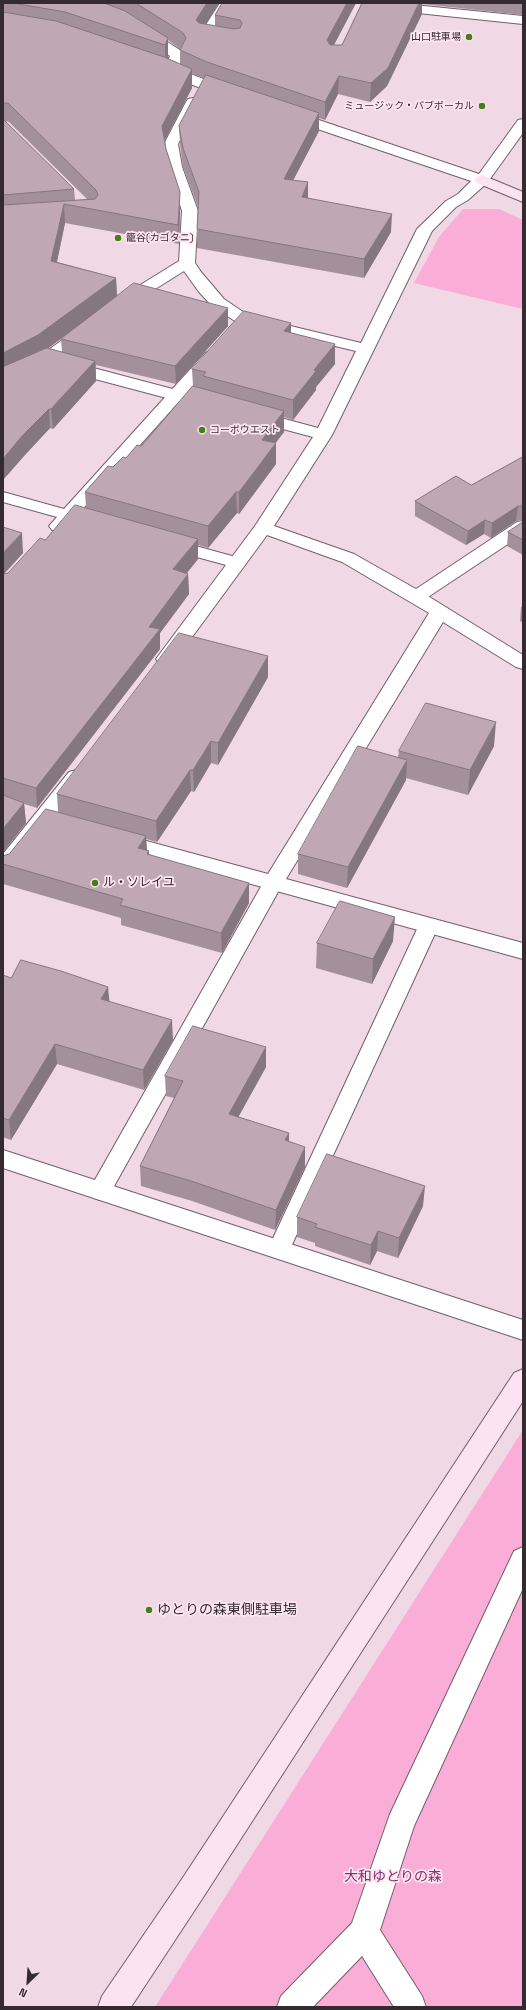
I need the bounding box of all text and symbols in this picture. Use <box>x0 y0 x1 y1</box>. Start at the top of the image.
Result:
place label: 山口駐車場 <box>411 31 461 43</box>
marker: 山口駐車場 <box>464 32 474 42</box>
place label: ミュージック・パブボーカル <box>344 100 474 112</box>
marker: ミュージック・パブボーカル <box>477 101 487 111</box>
place label: 籠谷(カゴタニ) <box>126 232 194 244</box>
marker: 籠谷(カゴタニ) <box>113 233 123 243</box>
place label: コーポウエスト <box>210 424 280 436</box>
marker: コーポウエスト <box>197 425 207 435</box>
place label: ル・ソレイユ <box>103 876 175 890</box>
marker: ル・ソレイユ <box>90 878 100 888</box>
place label: ゆとりの森東側駐車場 <box>157 1602 297 1618</box>
marker: ゆとりの森東側駐車場 <box>144 1605 154 1615</box>
park label: 大和ゆとりの森 <box>344 1869 442 1885</box>
north arrow <box>8 1962 48 2002</box>
text: N <box>17 1985 29 2001</box>

